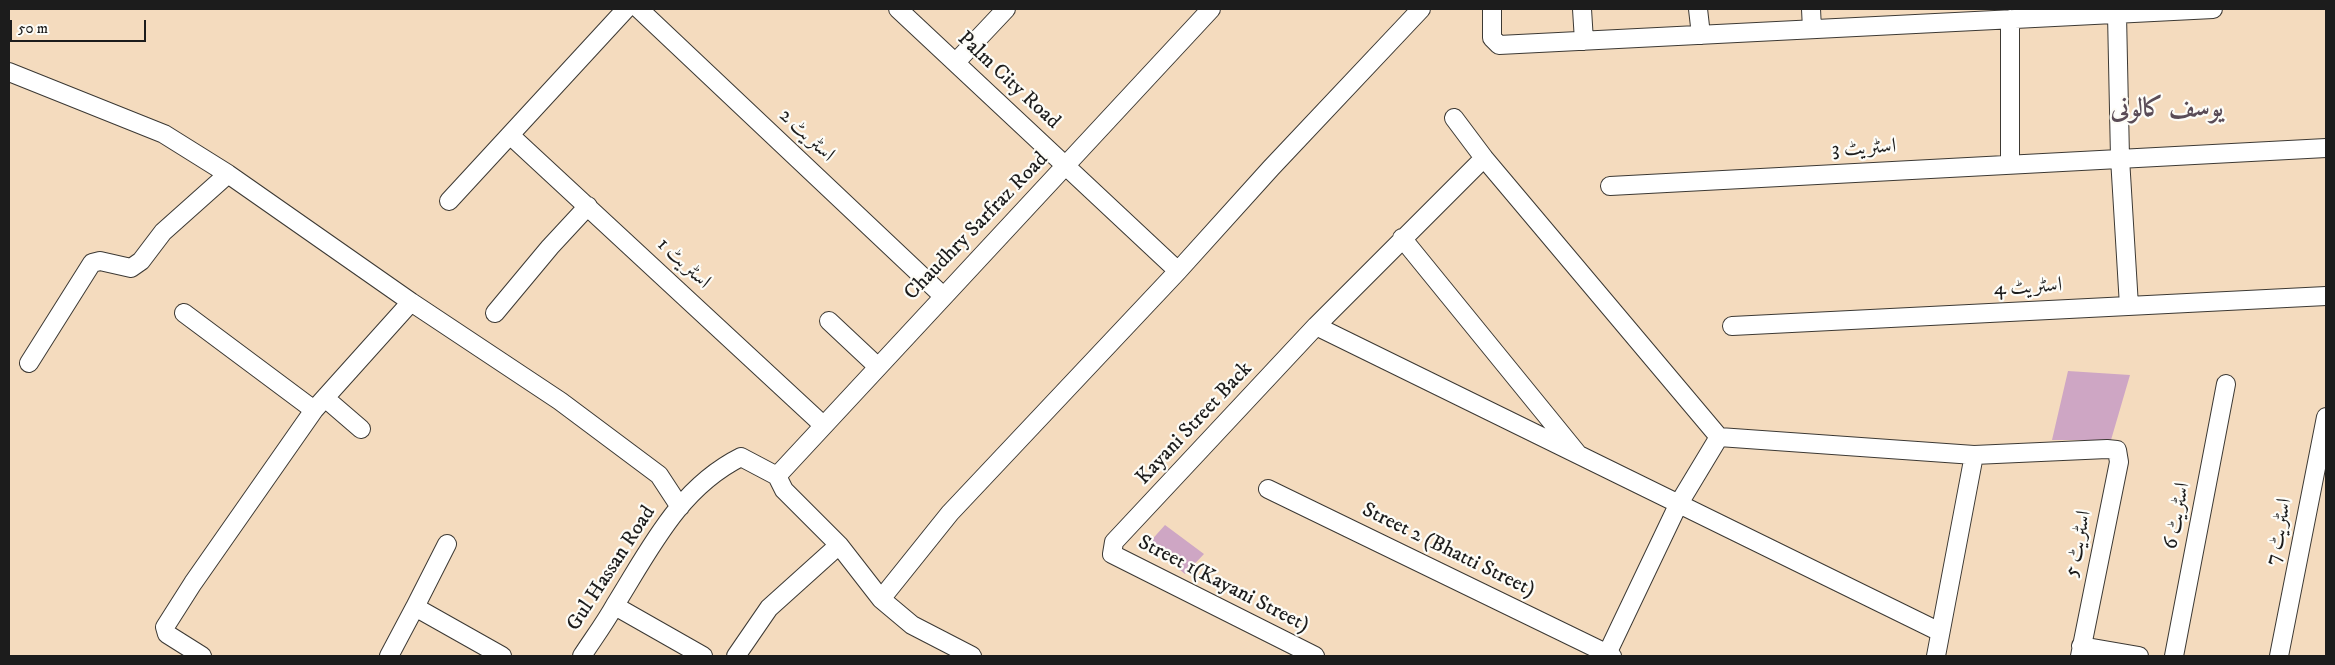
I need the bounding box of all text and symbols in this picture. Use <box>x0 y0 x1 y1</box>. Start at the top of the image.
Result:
scale bar <box>12 10 149 42</box>
text: 50 m <box>18 19 48 38</box>
street label: Palm City Road <box>951 27 1065 135</box>
district label: یوسف کالونی <box>2110 95 2224 127</box>
street label: اسٹریٹ 2 <box>773 104 839 168</box>
street label: اسٹریٹ 3 <box>1831 135 1897 163</box>
street label: Chaudhry Sarfraz Road <box>900 148 1054 306</box>
street label: اسٹریٹ 1 <box>651 233 715 295</box>
street label: اسٹریٹ 4 <box>1993 274 2063 302</box>
street label: Kayani Street Back <box>1132 357 1258 491</box>
street label: اسٹریٹ 6 <box>2159 480 2197 552</box>
street label: اسٹریٹ 7 <box>2261 496 2299 568</box>
street label: Street 2 (Bhatti Street) <box>1357 498 1539 604</box>
street label: Gul Hassan Road <box>562 502 662 636</box>
street label: اسٹریٹ 5 <box>2060 509 2098 579</box>
street label: Street 1(Kayani Street) <box>1133 531 1313 639</box>

